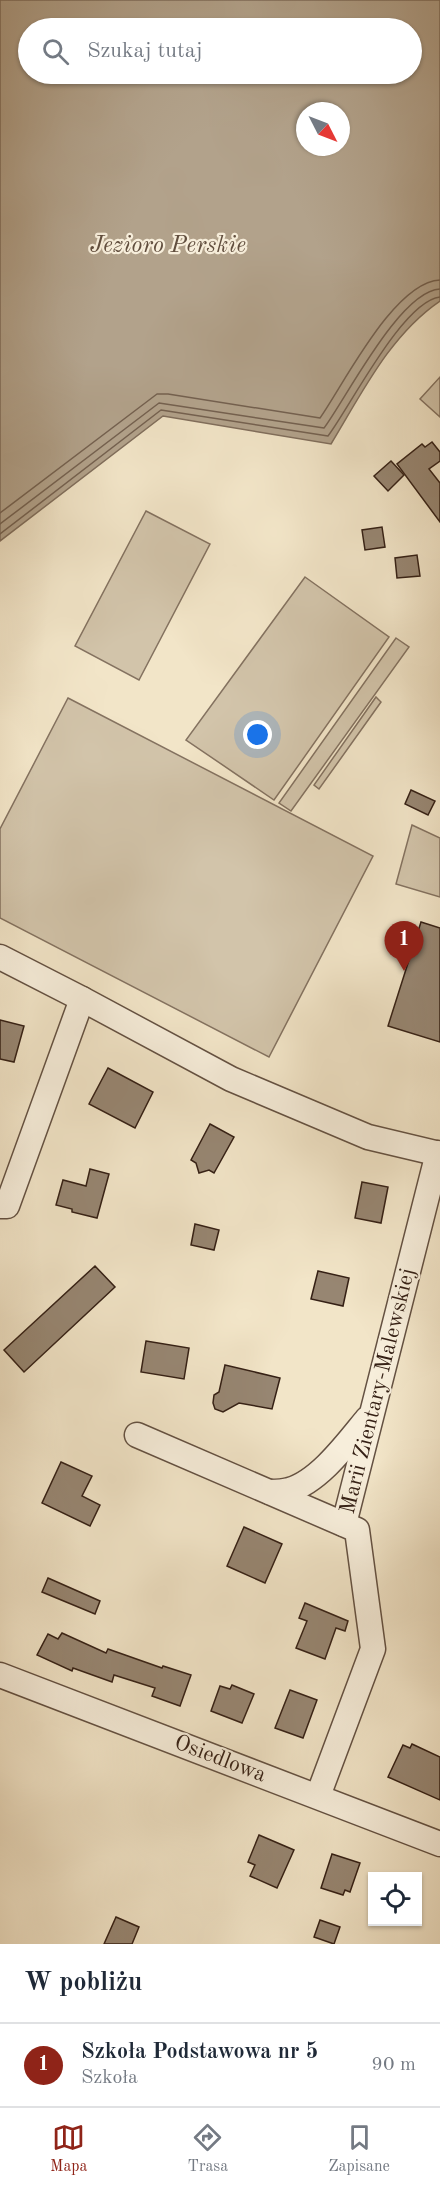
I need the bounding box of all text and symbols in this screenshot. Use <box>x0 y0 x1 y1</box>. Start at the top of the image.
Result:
search box <box>18 18 422 84</box>
icon: search <box>39 35 72 68</box>
text: Szukaj tutaj <box>87 40 203 62</box>
north arrow <box>296 102 350 156</box>
water label: Jezioro Perskie <box>90 234 246 258</box>
your location <box>243 720 272 749</box>
pin: 1 <box>384 922 424 971</box>
street label: Marii Zientary-Malewskiej <box>337 1266 419 1516</box>
street label: Osiedlowa <box>171 1731 269 1787</box>
map controls <box>368 1872 422 1926</box>
button: locate <box>368 1872 422 1926</box>
text: W pobliżu <box>24 1970 142 1996</box>
text: Szkoła Podstawowa nr 5 <box>81 2041 318 2063</box>
text: 1 <box>38 2055 49 2075</box>
text: 90 m <box>371 2055 416 2075</box>
text: Szkoła <box>81 2068 138 2088</box>
tab: Mapa <box>50 2121 88 2177</box>
tab: Trasa <box>187 2121 228 2177</box>
tab: Zapisane <box>328 2121 390 2177</box>

